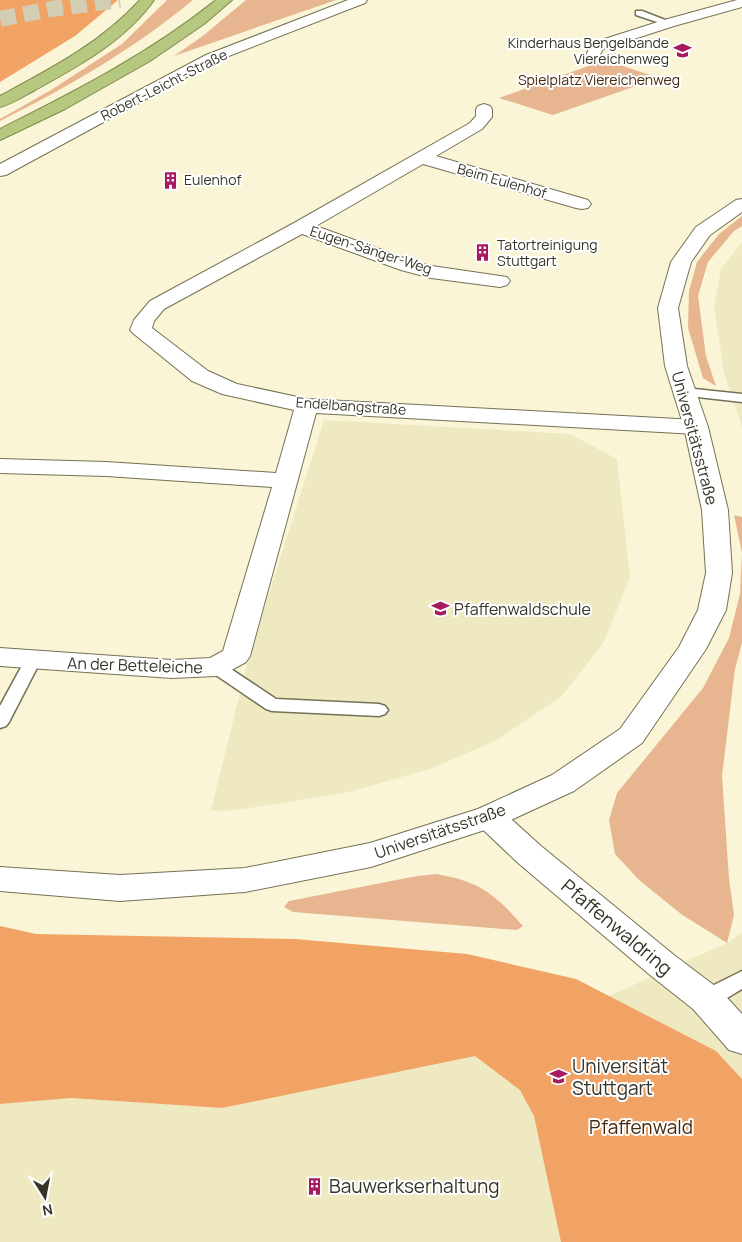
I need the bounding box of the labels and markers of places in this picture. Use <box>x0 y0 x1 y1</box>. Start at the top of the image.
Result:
place label: Kinderhaus Bengelbande Viereichenweg <box>508 33 669 68</box>
school or university icon: Kinderhaus Bengelbande Viereichenweg <box>673 41 693 61</box>
building icon: Eulenhof <box>160 170 180 190</box>
place label: Eulenhof <box>184 170 241 189</box>
place label: Tatortreinigung Stuttgart <box>497 235 598 270</box>
building icon: Tatortreinigung Stuttgart <box>473 243 493 263</box>
place label: Pfaffenwaldschule <box>454 598 591 620</box>
school or university icon: Pfaffenwaldschule <box>430 599 450 619</box>
place label: Universität Stuttgart <box>572 1053 668 1101</box>
school or university icon: Universität Stuttgart <box>548 1067 568 1087</box>
place label: Bauwerkserhaltung <box>329 1173 500 1199</box>
building icon: Bauwerkserhaltung <box>305 1176 325 1196</box>

